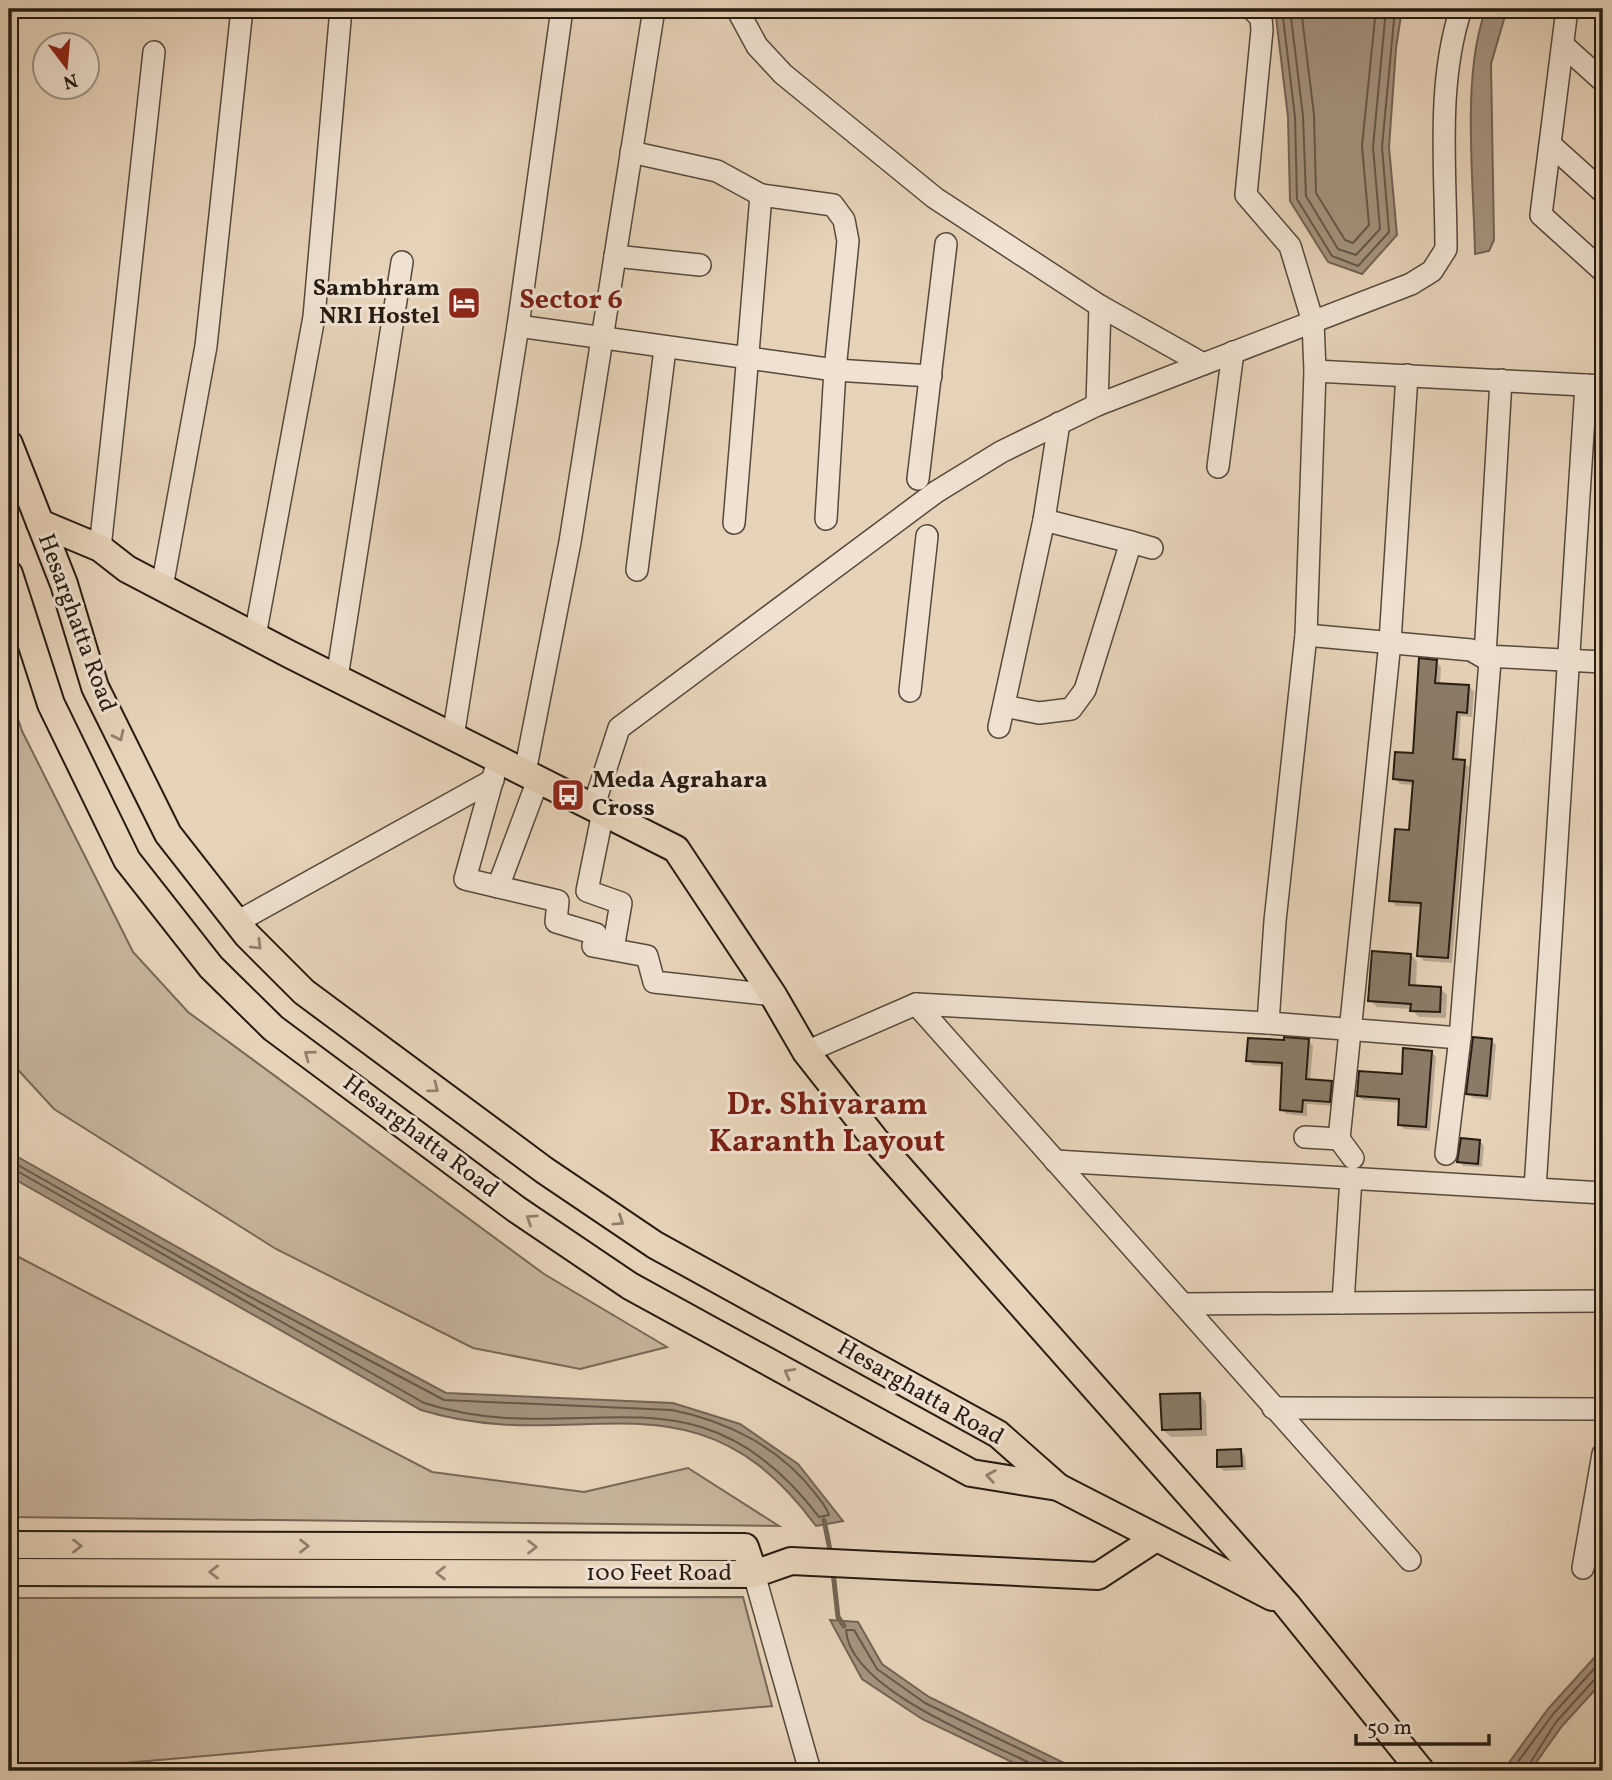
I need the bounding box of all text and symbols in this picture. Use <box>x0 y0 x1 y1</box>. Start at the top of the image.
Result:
north arrow <box>32 32 102 102</box>
text: N <box>60 66 80 95</box>
place label: Sambhram NRI Hostel <box>313 272 440 334</box>
district label: Sector 6 <box>519 281 623 320</box>
hotel icon: Sambhram NRI Hostel <box>445 284 483 322</box>
street label: Hesarghatta Road <box>28 529 124 717</box>
one-way arrow <box>111 729 125 741</box>
place label: Meda Agrahara Cross <box>592 764 768 826</box>
bus stop icon: Meda Agrahara Cross <box>549 776 587 814</box>
one-way arrow <box>249 937 262 950</box>
one-way arrow <box>304 1050 317 1063</box>
street label: Hesarghatta Road <box>335 1067 505 1207</box>
one-way arrow <box>426 1080 439 1093</box>
district label: Dr. Shivaram Karanth Layout <box>709 1084 945 1165</box>
one-way arrow <box>611 1213 624 1226</box>
one-way arrow <box>526 1215 539 1227</box>
street label: Hesarghatta Road <box>830 1331 1010 1455</box>
one-way arrow <box>784 1368 796 1381</box>
one-way arrow <box>985 1469 997 1484</box>
one-way arrow <box>72 1538 83 1554</box>
one-way arrow <box>300 1538 310 1554</box>
one-way arrow <box>527 1539 538 1555</box>
street label: 100 Feet Road <box>586 1557 732 1591</box>
one-way arrow <box>208 1565 219 1580</box>
one-way arrow <box>435 1565 446 1581</box>
scale bar <box>1356 1703 1490 1747</box>
text: 50 m <box>1367 1714 1412 1743</box>

